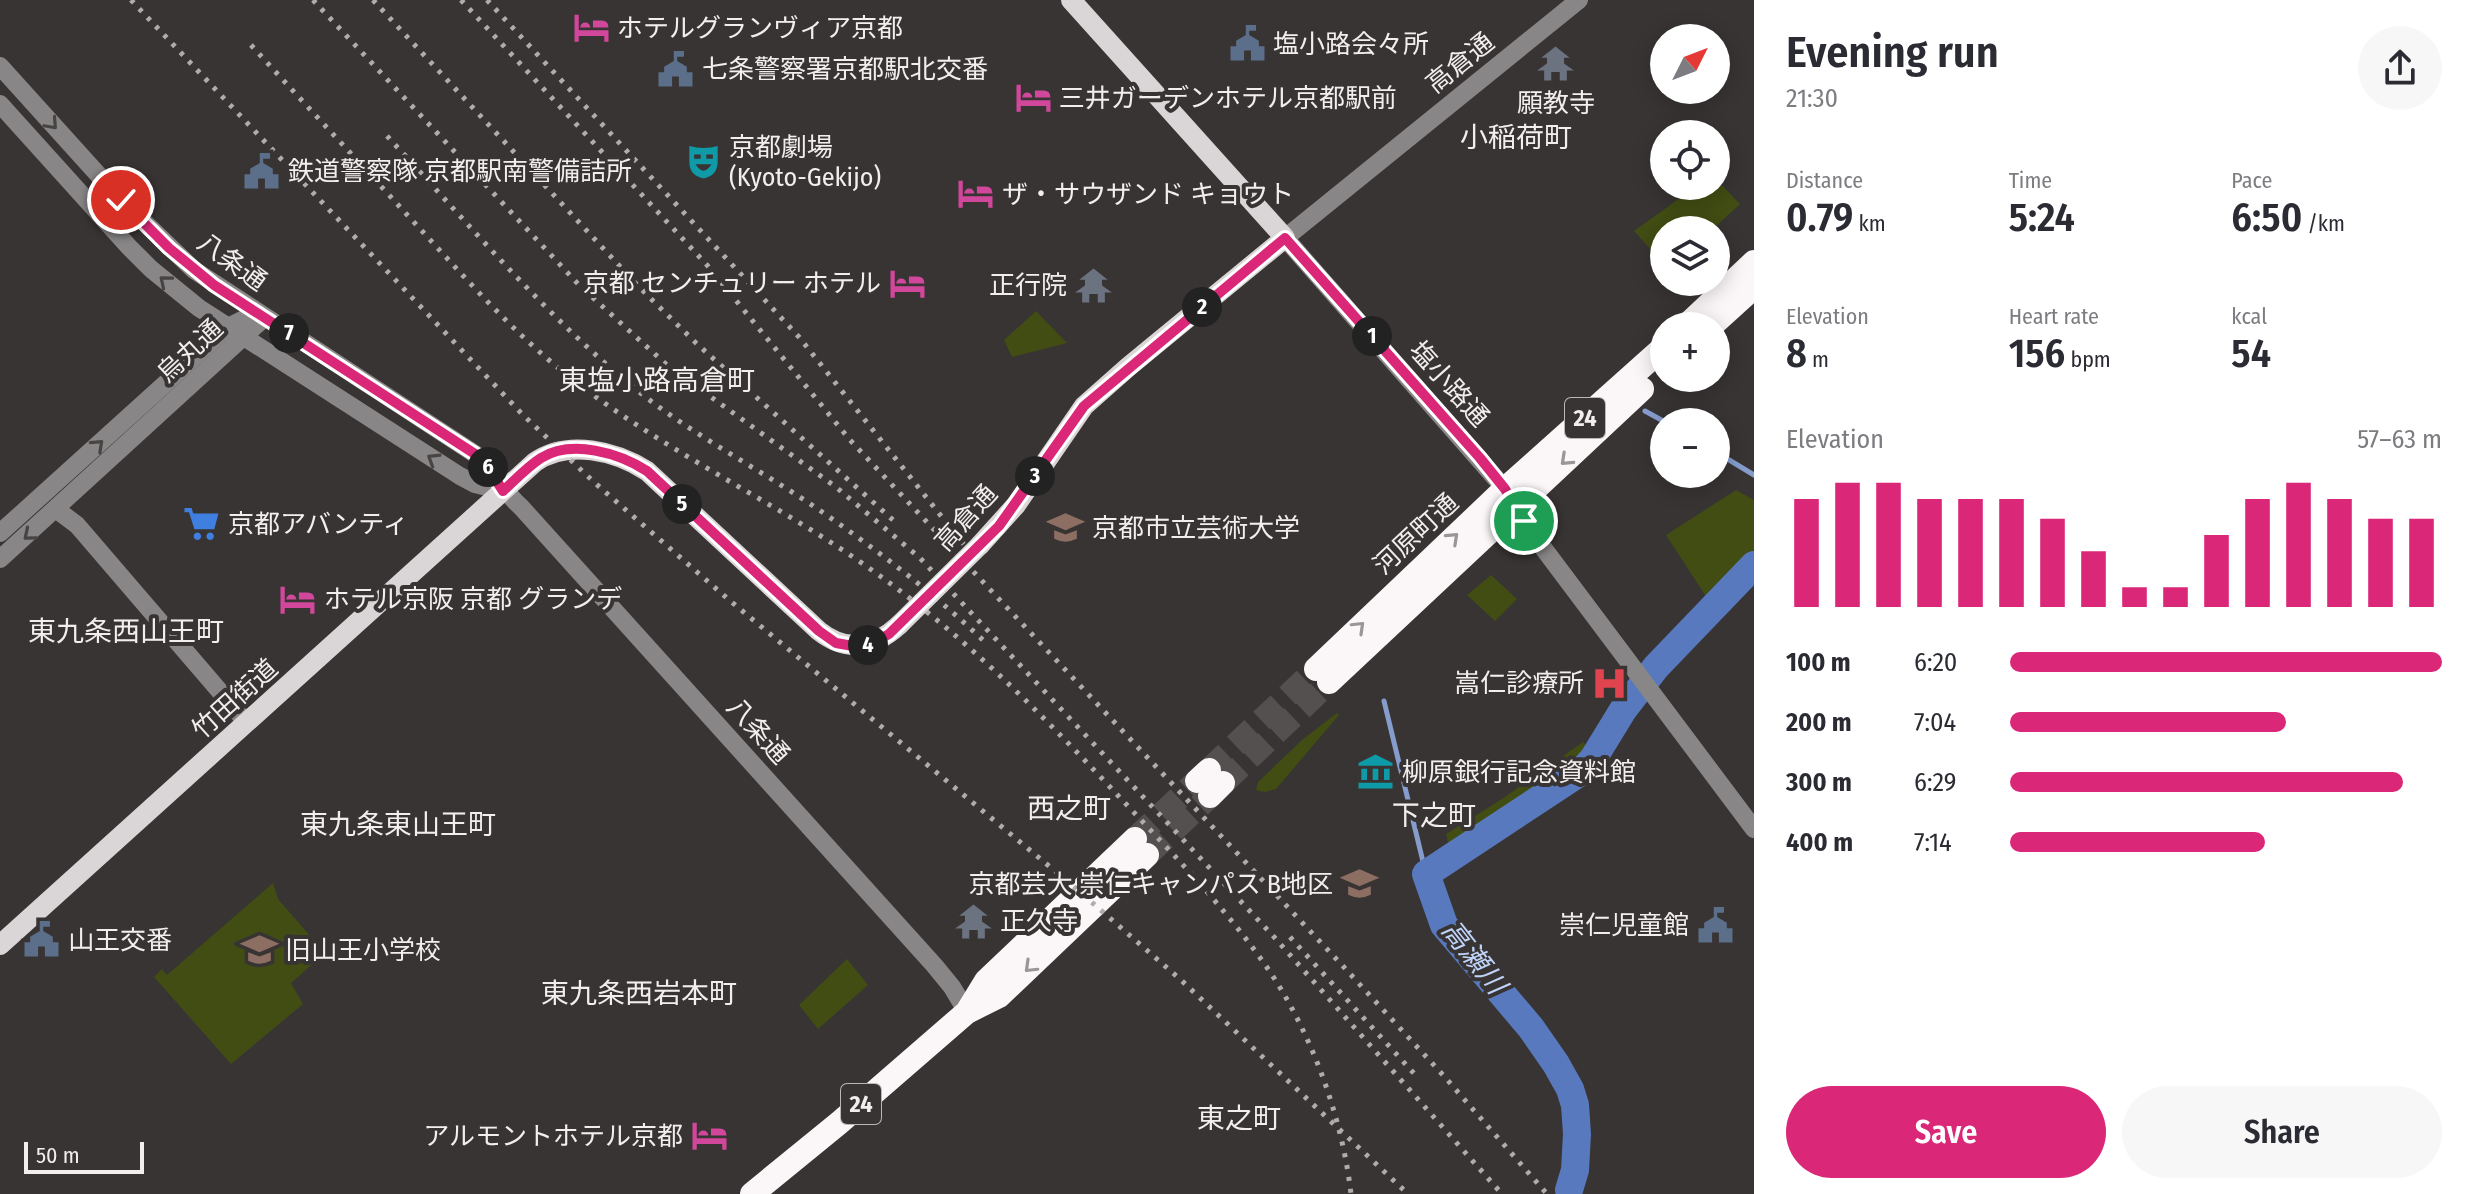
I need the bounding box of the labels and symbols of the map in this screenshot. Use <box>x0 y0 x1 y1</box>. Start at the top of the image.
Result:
hotel icon: ホテルグランヴィア京都 <box>572 9 610 47</box>
place label: ホテルグランヴィア京都 <box>617 13 903 44</box>
north arrow <box>1650 24 1730 104</box>
public building icon: 塩小路会々所 <box>1228 25 1266 63</box>
street label: 高倉通 <box>1420 26 1500 100</box>
place label: 塩小路会々所 <box>1273 29 1429 60</box>
temple icon: 願教寺 <box>1537 45 1575 83</box>
public building icon: 七条警察署京都駅北交番 <box>657 50 695 88</box>
place label: 七条警察署京都駅北交番 <box>702 54 988 85</box>
hotel icon: 三井ガーデンホテル京都駅前 <box>1014 79 1052 117</box>
place label: 三井ガーデンホテル京都駅前 <box>1059 83 1397 114</box>
place label: 願教寺 <box>1517 88 1595 119</box>
one-way arrow <box>43 114 57 129</box>
district label: 小稲荷町 <box>1460 121 1572 154</box>
place label: 京都劇場 (Kyoto-Gekijo) <box>729 132 881 193</box>
theatre icon: 京都劇場 (Kyoto-Gekijo) <box>684 143 722 181</box>
public building icon: 鉄道警察隊 京都駅南警備詰所 <box>243 152 281 190</box>
place label: 鉄道警察隊 京都駅南警備詰所 <box>288 156 632 187</box>
pin <box>87 166 155 234</box>
hotel icon: ザ・サウザンド キョウト <box>957 175 995 213</box>
place label: ザ・サウザンド キョウト <box>1002 179 1294 210</box>
street label: 八条通 <box>191 227 273 297</box>
hotel icon: 京都 センチュリー ホテル <box>888 264 926 302</box>
temple icon: 正行院 <box>1074 266 1112 304</box>
place label: 京都 センチュリー ホテル <box>583 268 881 299</box>
place label: 正行院 <box>989 270 1067 301</box>
one-way arrow <box>159 276 174 291</box>
pin: 2 <box>1182 287 1222 327</box>
street label: 烏丸通 <box>151 313 229 389</box>
pin: 7 <box>269 313 309 353</box>
pin: 1 <box>1352 316 1392 356</box>
street label: 塩小路通 <box>1403 335 1495 433</box>
district label: 東塩小路高倉町 <box>559 364 755 397</box>
road number: 24 <box>1565 398 1605 438</box>
one-way arrow <box>88 440 103 454</box>
pin: 6 <box>468 447 508 487</box>
one-way arrow <box>1560 451 1575 465</box>
one-way arrow <box>427 454 442 469</box>
pin: 3 <box>1015 456 1055 496</box>
street label: 高倉通 <box>928 479 1004 557</box>
pin: 5 <box>662 484 702 524</box>
street label: 河原町通 <box>1367 487 1465 581</box>
pin <box>1490 487 1558 555</box>
supermarket icon: 京都アバンティ <box>183 505 221 543</box>
place label: 京都アバンティ <box>228 509 409 540</box>
school or university icon: 京都市立芸術大学 <box>1047 509 1085 547</box>
place label: 京都市立芸術大学 <box>1092 513 1300 544</box>
one-way arrow <box>23 525 38 540</box>
one-way arrow <box>1444 532 1458 547</box>
hotel icon: ホテル京阪 京都 グランデ <box>279 580 317 618</box>
place label: ホテル京阪 京都 グランデ <box>324 584 622 615</box>
district label: 東九条西山王町 <box>28 615 224 648</box>
one-way arrow <box>1350 622 1364 637</box>
pin: 4 <box>848 625 888 665</box>
street label: 竹田街道 <box>186 653 284 745</box>
hospital icon: 嵩仁診療所 <box>1591 664 1629 702</box>
place label: 嵩仁診療所 <box>1454 668 1584 699</box>
street label: 八条通 <box>720 692 796 770</box>
museum icon: 柳原銀行記念資料館 <box>1357 753 1395 791</box>
place label: 柳原銀行記念資料館 <box>1402 757 1636 788</box>
district label: 西之町 <box>1027 792 1111 825</box>
district label: 下之町 <box>1392 799 1476 832</box>
district label: 東九条東山王町 <box>300 808 496 841</box>
school or university icon: 京都芸大 崇仁キャンパス B地区 <box>1340 865 1378 903</box>
place label: 京都芸大 崇仁キャンパス B地区 <box>969 869 1333 900</box>
temple icon: 正久寺 <box>955 902 993 940</box>
place label: 正久寺 <box>1000 906 1078 937</box>
public building icon: 崇仁児童館 <box>1696 906 1734 944</box>
place label: 崇仁児童館 <box>1559 910 1689 941</box>
water label: 高瀬川 <box>1435 914 1515 1003</box>
public building icon: 山王交番 <box>23 921 61 959</box>
place label: 山王交番 <box>68 925 172 956</box>
school or university icon: 旧山王小学校 <box>240 931 278 969</box>
place label: 旧山王小学校 <box>285 935 441 966</box>
one-way arrow <box>1025 957 1039 972</box>
district label: 東九条西岩本町 <box>541 977 737 1010</box>
road number: 24 <box>841 1084 881 1124</box>
district label: 東之町 <box>1197 1102 1281 1135</box>
hotel icon: アルモントホテル京都 <box>690 1117 728 1155</box>
place label: アルモントホテル京都 <box>423 1121 683 1152</box>
scale bar <box>24 1138 144 1174</box>

